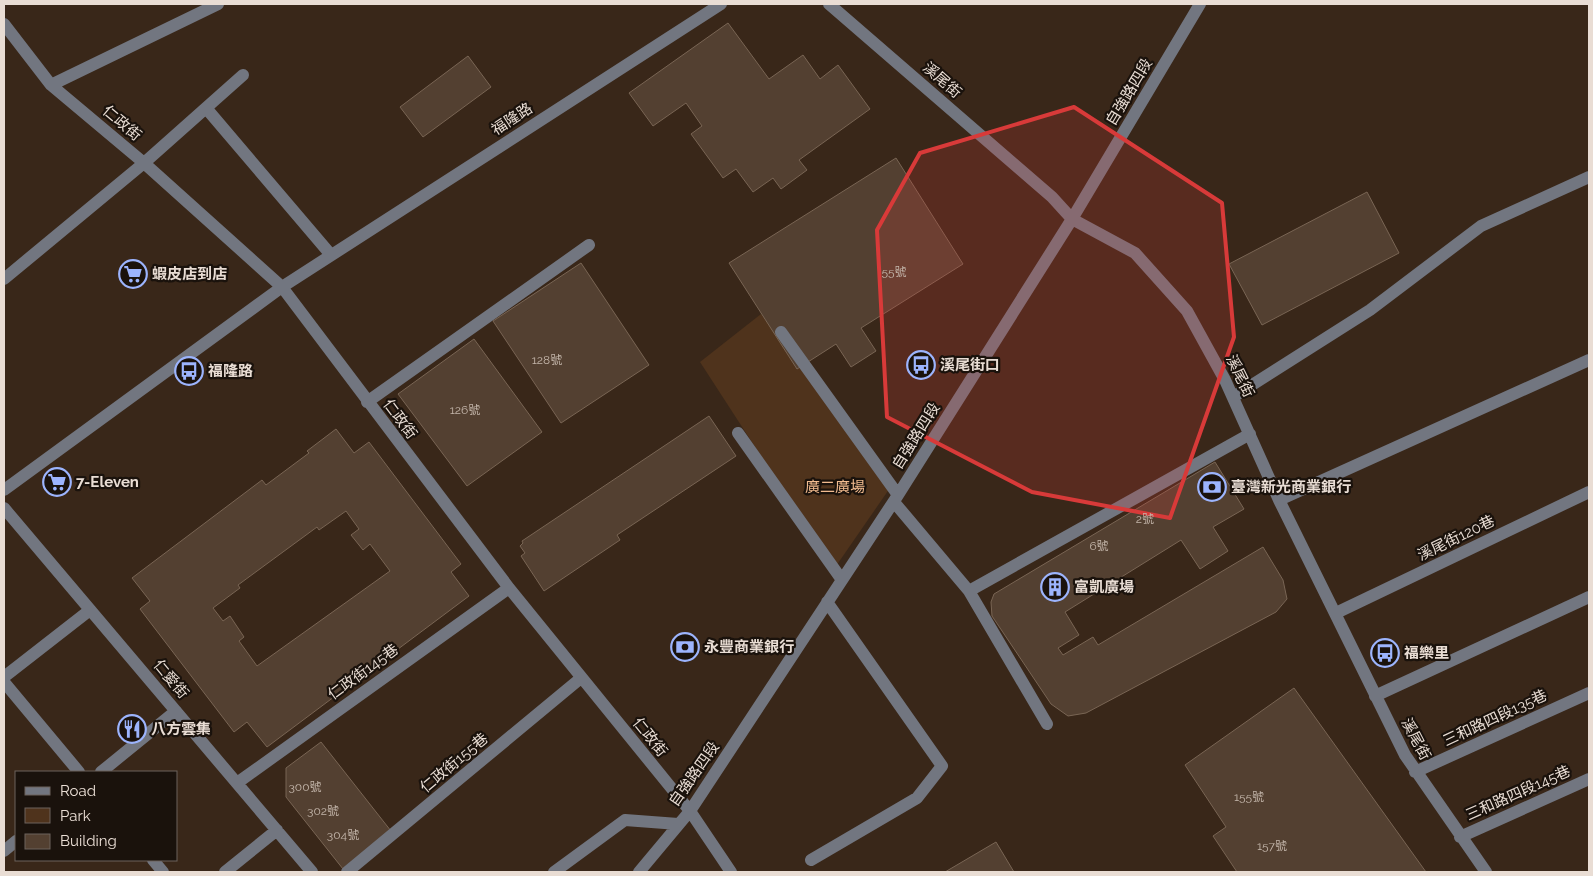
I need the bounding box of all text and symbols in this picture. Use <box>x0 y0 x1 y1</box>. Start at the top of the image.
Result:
street label: 自強路四段 <box>1102 55 1156 129</box>
street label: 溪尾街 <box>919 58 965 102</box>
street label: 福隆路 <box>488 99 536 139</box>
street label: 仁政街 <box>99 102 145 144</box>
supermarket icon: 蝦皮店到店 <box>118 259 148 289</box>
place label: 蝦皮店到店 <box>152 265 227 283</box>
house number: 55號 <box>881 265 907 279</box>
bus stop icon: 溪尾街口 <box>906 350 936 380</box>
street label: 溪尾街 <box>1222 352 1258 400</box>
house number: 128號 <box>532 353 562 367</box>
bus stop icon: 福隆路 <box>174 356 204 386</box>
place label: 溪尾街口 <box>940 356 1000 374</box>
place label: 福隆路 <box>208 362 253 380</box>
street label: 仁政街 <box>379 396 421 442</box>
street label: 自強路四段 <box>888 399 944 473</box>
house number: 126號 <box>450 403 480 417</box>
supermarket icon: 7-Eleven <box>42 467 72 497</box>
bank icon: 臺灣新光商業銀行 <box>1197 472 1227 502</box>
place label: 7-Eleven <box>76 473 139 491</box>
park label: 廣二廣場 <box>805 478 865 496</box>
place label: 臺灣新光商業銀行 <box>1231 478 1351 496</box>
house number: 2號 <box>1136 512 1154 526</box>
street label: 溪尾街120巷 <box>1415 512 1497 564</box>
house number: 6號 <box>1089 539 1109 553</box>
building icon: 富凱廣場 <box>1040 572 1070 602</box>
place label: 富凱廣場 <box>1074 578 1134 596</box>
bank icon: 永豐商業銀行 <box>670 632 700 662</box>
place label: 永豐商業銀行 <box>704 638 794 656</box>
bus stop icon: 福樂里 <box>1370 638 1400 668</box>
street label: 仁政街145巷 <box>324 640 402 704</box>
place label: 福樂里 <box>1404 644 1449 662</box>
street label: 仁愛街 <box>150 656 192 702</box>
street label: 三和路四段135巷 <box>1440 686 1550 750</box>
restaurant icon: 八方雲集 <box>117 714 147 744</box>
street label: 仁政街 <box>629 714 671 760</box>
street label: 溪尾街 <box>1397 715 1435 763</box>
place label: 八方雲集 <box>151 720 211 738</box>
street label: 仁政街155巷 <box>417 730 491 796</box>
street label: 自強路四段 <box>665 738 723 810</box>
street label: 三和路四段145巷 <box>1463 762 1573 824</box>
legend <box>15 771 178 861</box>
house number: 300號 <box>288 780 322 794</box>
text: Road <box>60 782 96 800</box>
house number: 155號 <box>1234 790 1264 804</box>
house number: 302號 <box>307 804 339 818</box>
text: Park <box>60 807 91 825</box>
house number: 304號 <box>327 828 359 842</box>
text: Building <box>60 832 117 850</box>
house number: 157號 <box>1257 839 1287 853</box>

